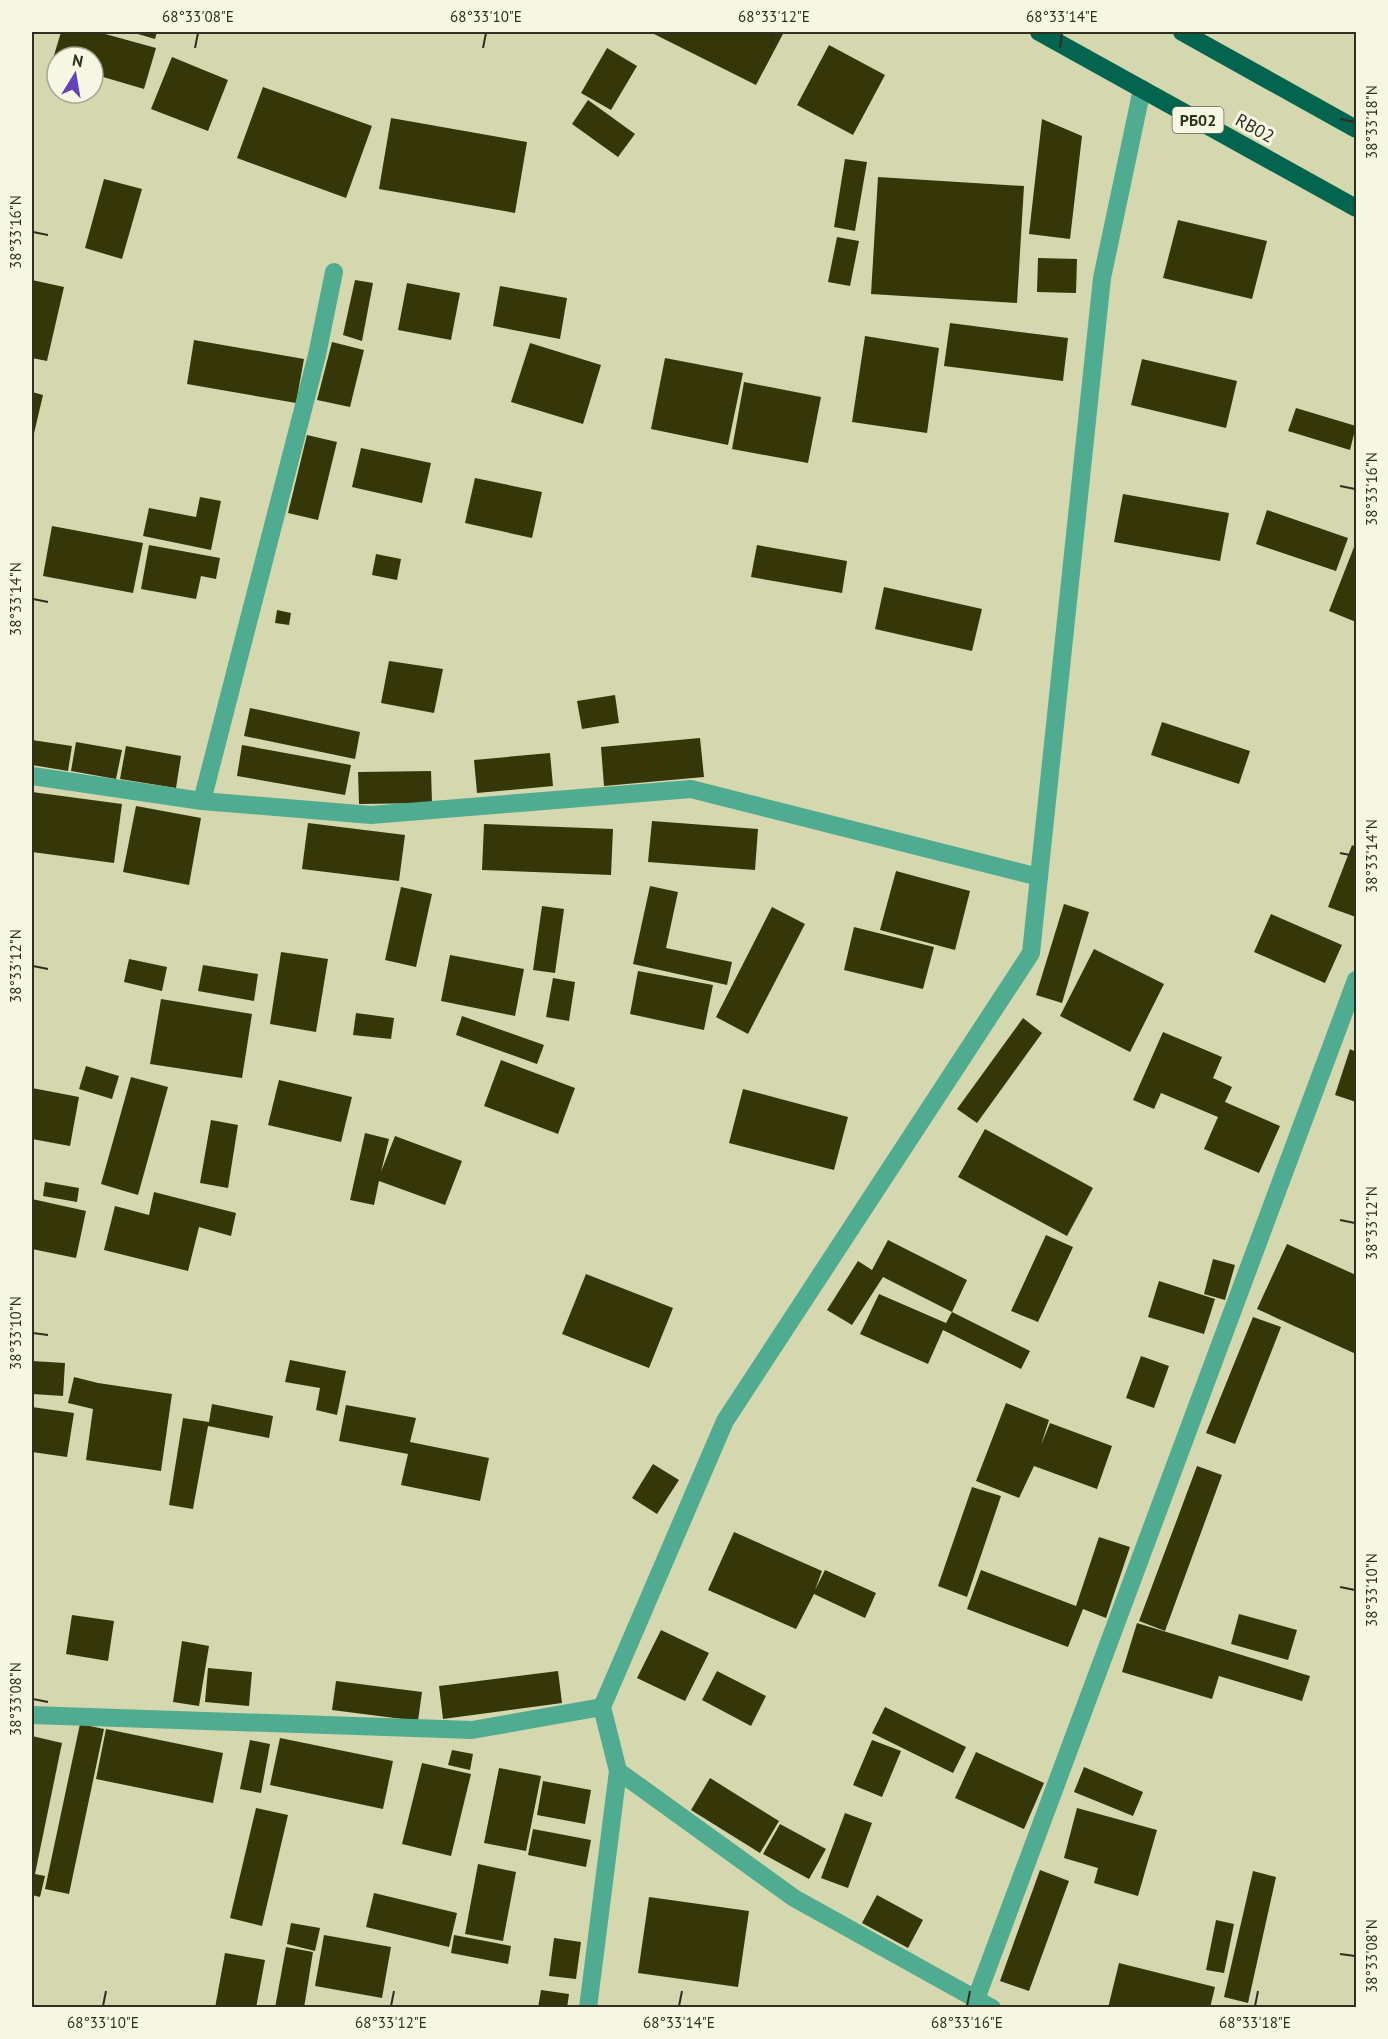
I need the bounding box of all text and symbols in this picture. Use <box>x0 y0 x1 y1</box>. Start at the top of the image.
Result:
text: 68°33'08"E <box>162 7 234 26</box>
text: 68°33'10"E <box>450 7 522 26</box>
text: 68°33'12"E <box>738 7 810 26</box>
text: 68°33'14"E <box>1026 7 1098 26</box>
north arrow <box>45 45 105 105</box>
text: N <box>71 49 85 71</box>
text: 38°33'18"N <box>1362 85 1381 159</box>
road number: РБ02 <box>1172 107 1224 133</box>
street label: RB02 <box>1232 108 1278 148</box>
text: 38°33'16"N <box>6 195 25 269</box>
text: 38°33'16"N <box>1362 452 1381 526</box>
text: 38°33'14"N <box>6 562 25 636</box>
text: 38°33'14"N <box>1362 819 1381 893</box>
text: 38°33'12"N <box>6 929 25 1003</box>
text: 38°33'12"N <box>1362 1186 1381 1260</box>
text: 38°33'10"N <box>6 1296 25 1370</box>
text: 38°33'10"N <box>1362 1553 1381 1627</box>
text: 38°33'08"N <box>6 1662 25 1736</box>
text: 38°33'08"N <box>1362 1919 1381 1993</box>
text: 68°33'10"E <box>67 2013 139 2032</box>
text: 68°33'12"E <box>355 2013 427 2032</box>
text: 68°33'14"E <box>643 2013 715 2032</box>
text: 68°33'16"E <box>931 2013 1003 2032</box>
text: 68°33'18"E <box>1219 2013 1291 2032</box>

